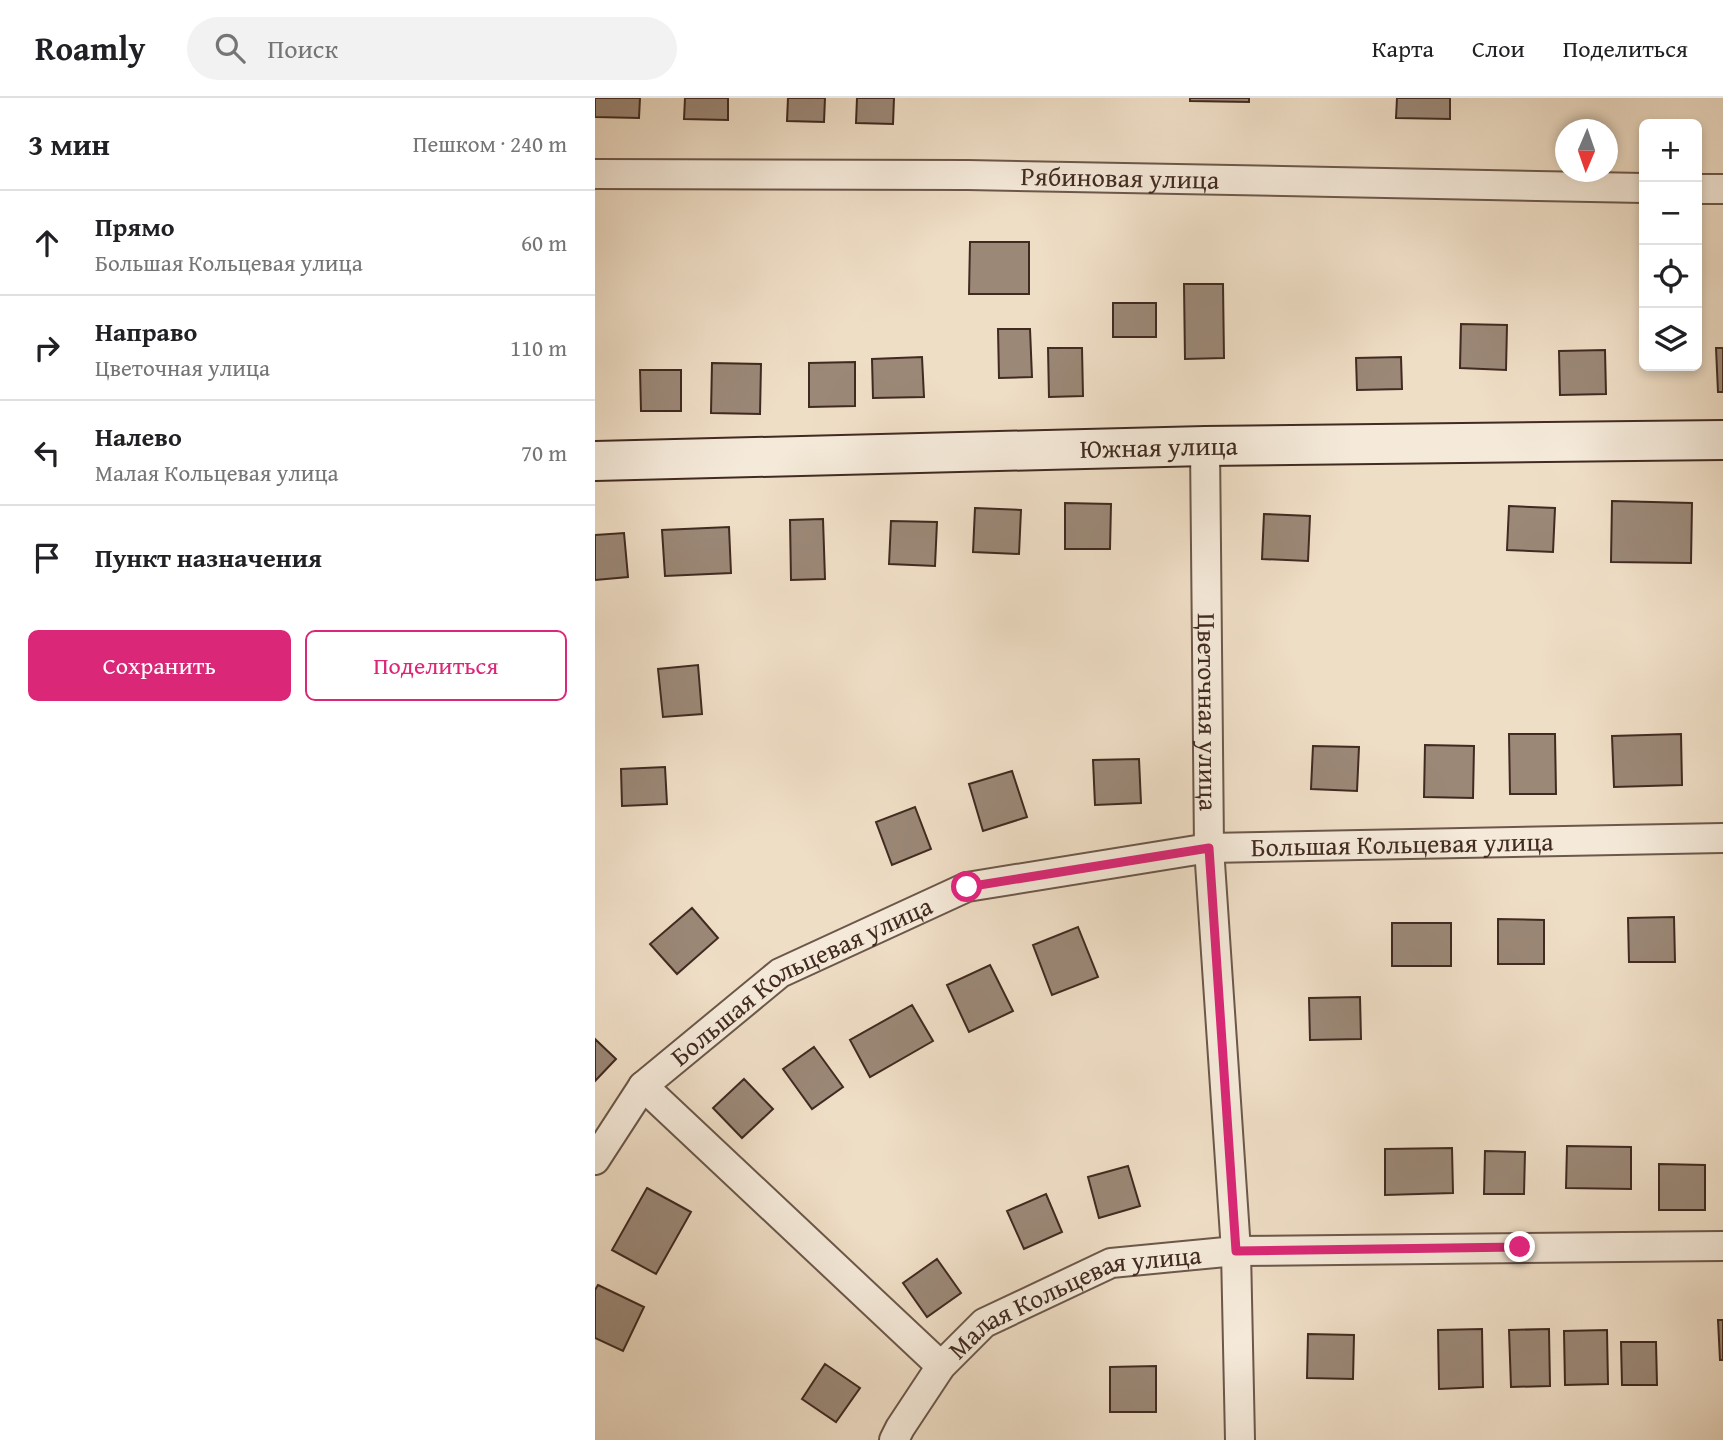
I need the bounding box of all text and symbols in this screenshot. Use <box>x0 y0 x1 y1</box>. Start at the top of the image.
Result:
search box <box>187 17 677 80</box>
text: Roamly <box>35 24 145 72</box>
icon: search <box>211 29 249 67</box>
text: Поиск <box>267 29 338 68</box>
text: Карта <box>1372 31 1434 66</box>
text: Слои <box>1472 31 1525 66</box>
text: Поделиться <box>1563 31 1688 66</box>
north arrow <box>1555 119 1618 182</box>
map controls <box>1639 119 1702 371</box>
button: + <box>1639 119 1702 182</box>
text: 3 мин <box>28 122 110 166</box>
text: Пешком · 240 m <box>413 127 567 160</box>
street label: Рябиновая улица <box>1020 156 1220 199</box>
button: − <box>1639 182 1702 245</box>
text: Прямо <box>95 207 175 246</box>
icon: ahead <box>28 224 66 262</box>
text: 60 m <box>521 226 567 259</box>
button: locate <box>1639 245 1702 308</box>
text: Большая Кольцевая улица <box>95 246 363 279</box>
button: layers <box>1639 308 1702 371</box>
text: Направо <box>95 312 197 351</box>
icon: right <box>28 329 66 367</box>
text: 110 m <box>510 331 567 364</box>
text: Цветочная улица <box>95 351 270 384</box>
text: Налево <box>95 417 182 456</box>
street label: Южная улица <box>1079 426 1239 468</box>
icon: left <box>28 434 66 472</box>
text: 70 m <box>521 436 567 469</box>
text: Малая Кольцевая улица <box>95 456 339 489</box>
text: Пункт назначения <box>95 538 322 577</box>
icon: arrive <box>28 539 66 577</box>
street label: Цветочная улица <box>1188 613 1229 812</box>
button: Сохранить <box>28 630 291 701</box>
button: Поделиться <box>305 630 567 701</box>
street label: Большая Кольцевая улица <box>1251 821 1555 866</box>
route start <box>951 871 982 902</box>
street label: Большая Кольцевая улица <box>661 885 939 1075</box>
route end <box>1504 1231 1535 1262</box>
street label: Малая Кольцевая улица <box>939 1234 1204 1368</box>

